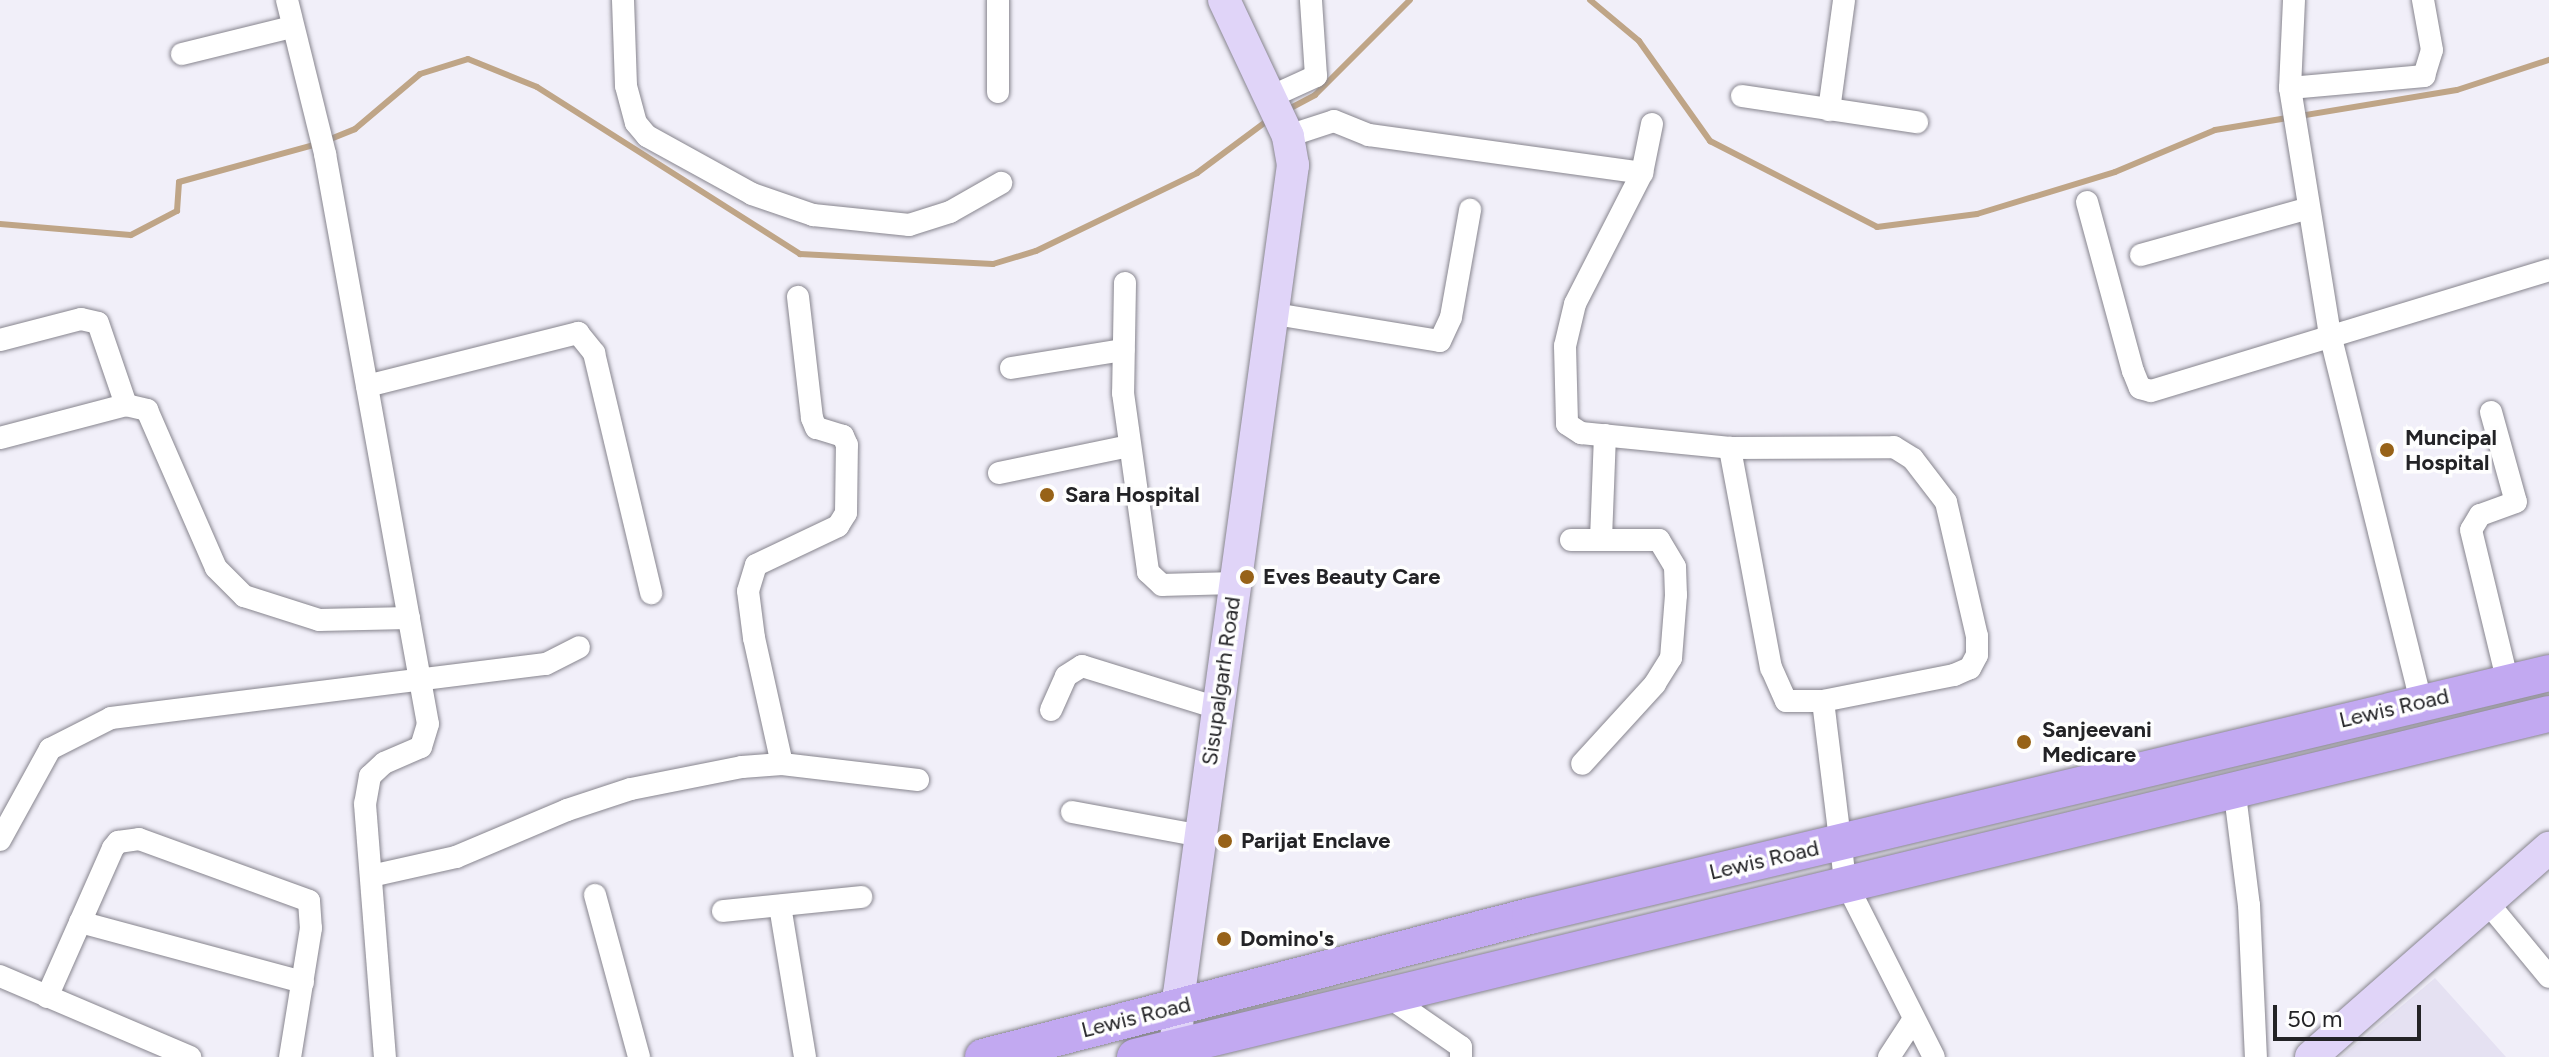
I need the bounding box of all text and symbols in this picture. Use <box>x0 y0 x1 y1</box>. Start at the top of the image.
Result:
place label: Muncipal Hospital <box>2405 424 2497 476</box>
marker: Muncipal Hospital <box>2376 439 2398 461</box>
place label: Sara Hospital <box>1065 482 1200 508</box>
marker: Sara Hospital <box>1036 484 1058 506</box>
place label: Eves Beauty Care <box>1263 564 1440 590</box>
marker: Eves Beauty Care <box>1238 568 1256 586</box>
street label: Sisupalgarh Road <box>1196 595 1246 767</box>
street label: Lewis Road <box>2337 683 2451 733</box>
place label: Sanjeevani Medicare <box>2042 716 2152 768</box>
marker: Sanjeevani Medicare <box>2013 731 2035 753</box>
place label: Parijat Enclave <box>1241 828 1390 854</box>
marker: Parijat Enclave <box>1216 832 1234 850</box>
street label: Lewis Road <box>1707 835 1821 885</box>
place label: Domino's <box>1240 926 1334 952</box>
marker: Domino's <box>1215 930 1233 948</box>
scale bar <box>2277 989 2425 1039</box>
street label: Lewis Road <box>1079 991 1193 1043</box>
text: 50 m <box>2287 1004 2343 1033</box>

